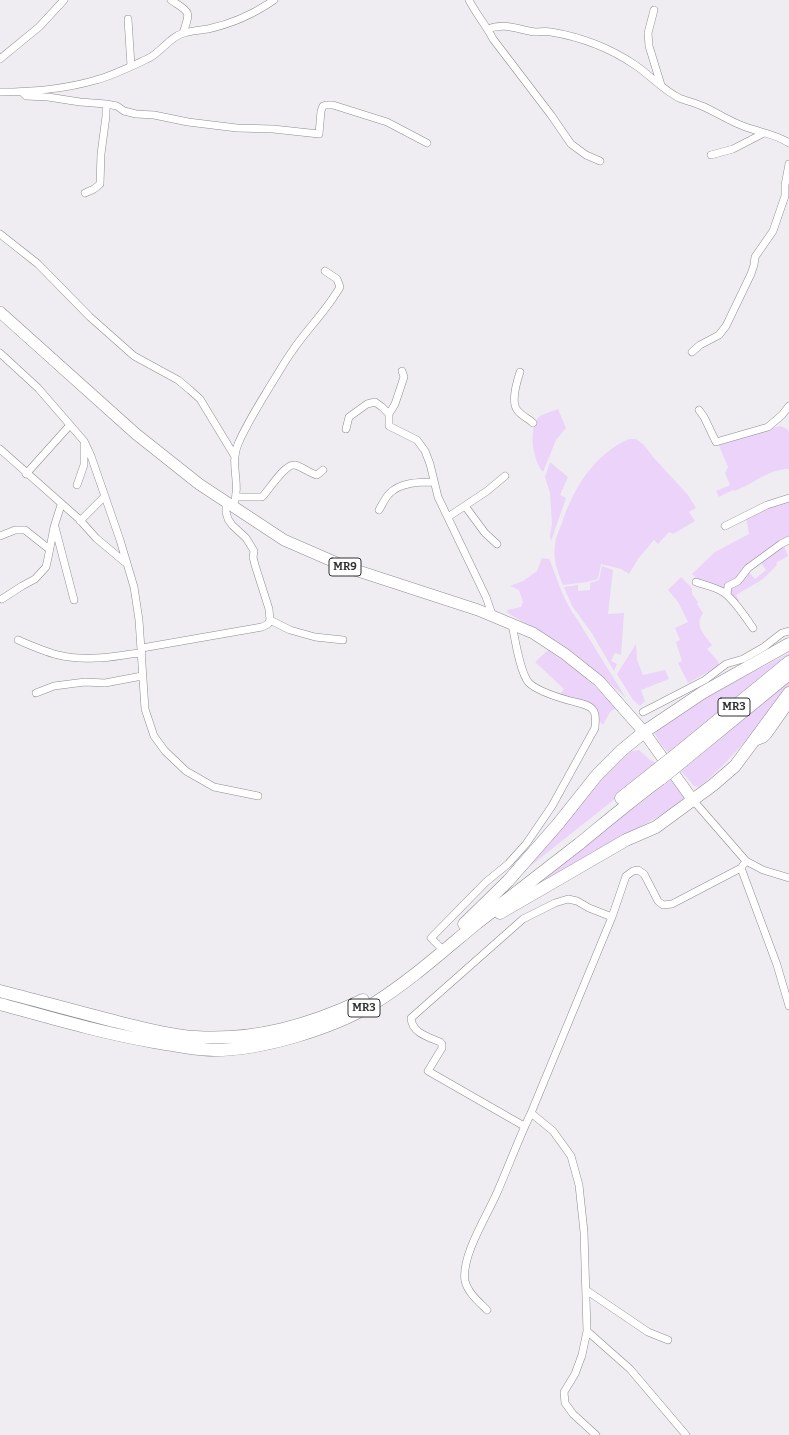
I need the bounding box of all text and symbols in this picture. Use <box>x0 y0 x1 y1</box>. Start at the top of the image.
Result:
road number: MR9 <box>329 558 361 576</box>
road number: MR3 <box>718 698 750 716</box>
road number: MR3 <box>348 999 380 1017</box>

